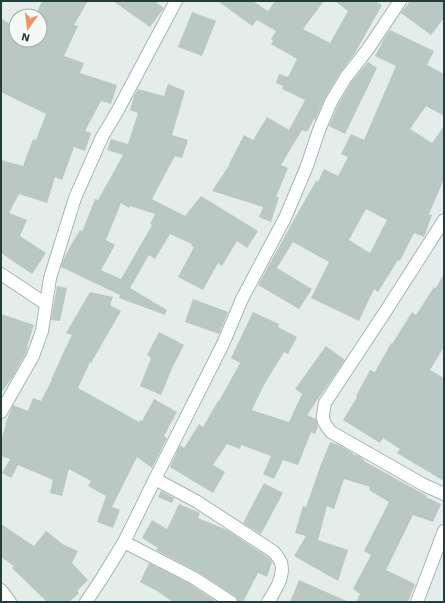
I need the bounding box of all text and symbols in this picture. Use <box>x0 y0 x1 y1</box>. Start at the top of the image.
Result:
north arrow <box>8 8 48 48</box>
text: N <box>20 30 31 45</box>

